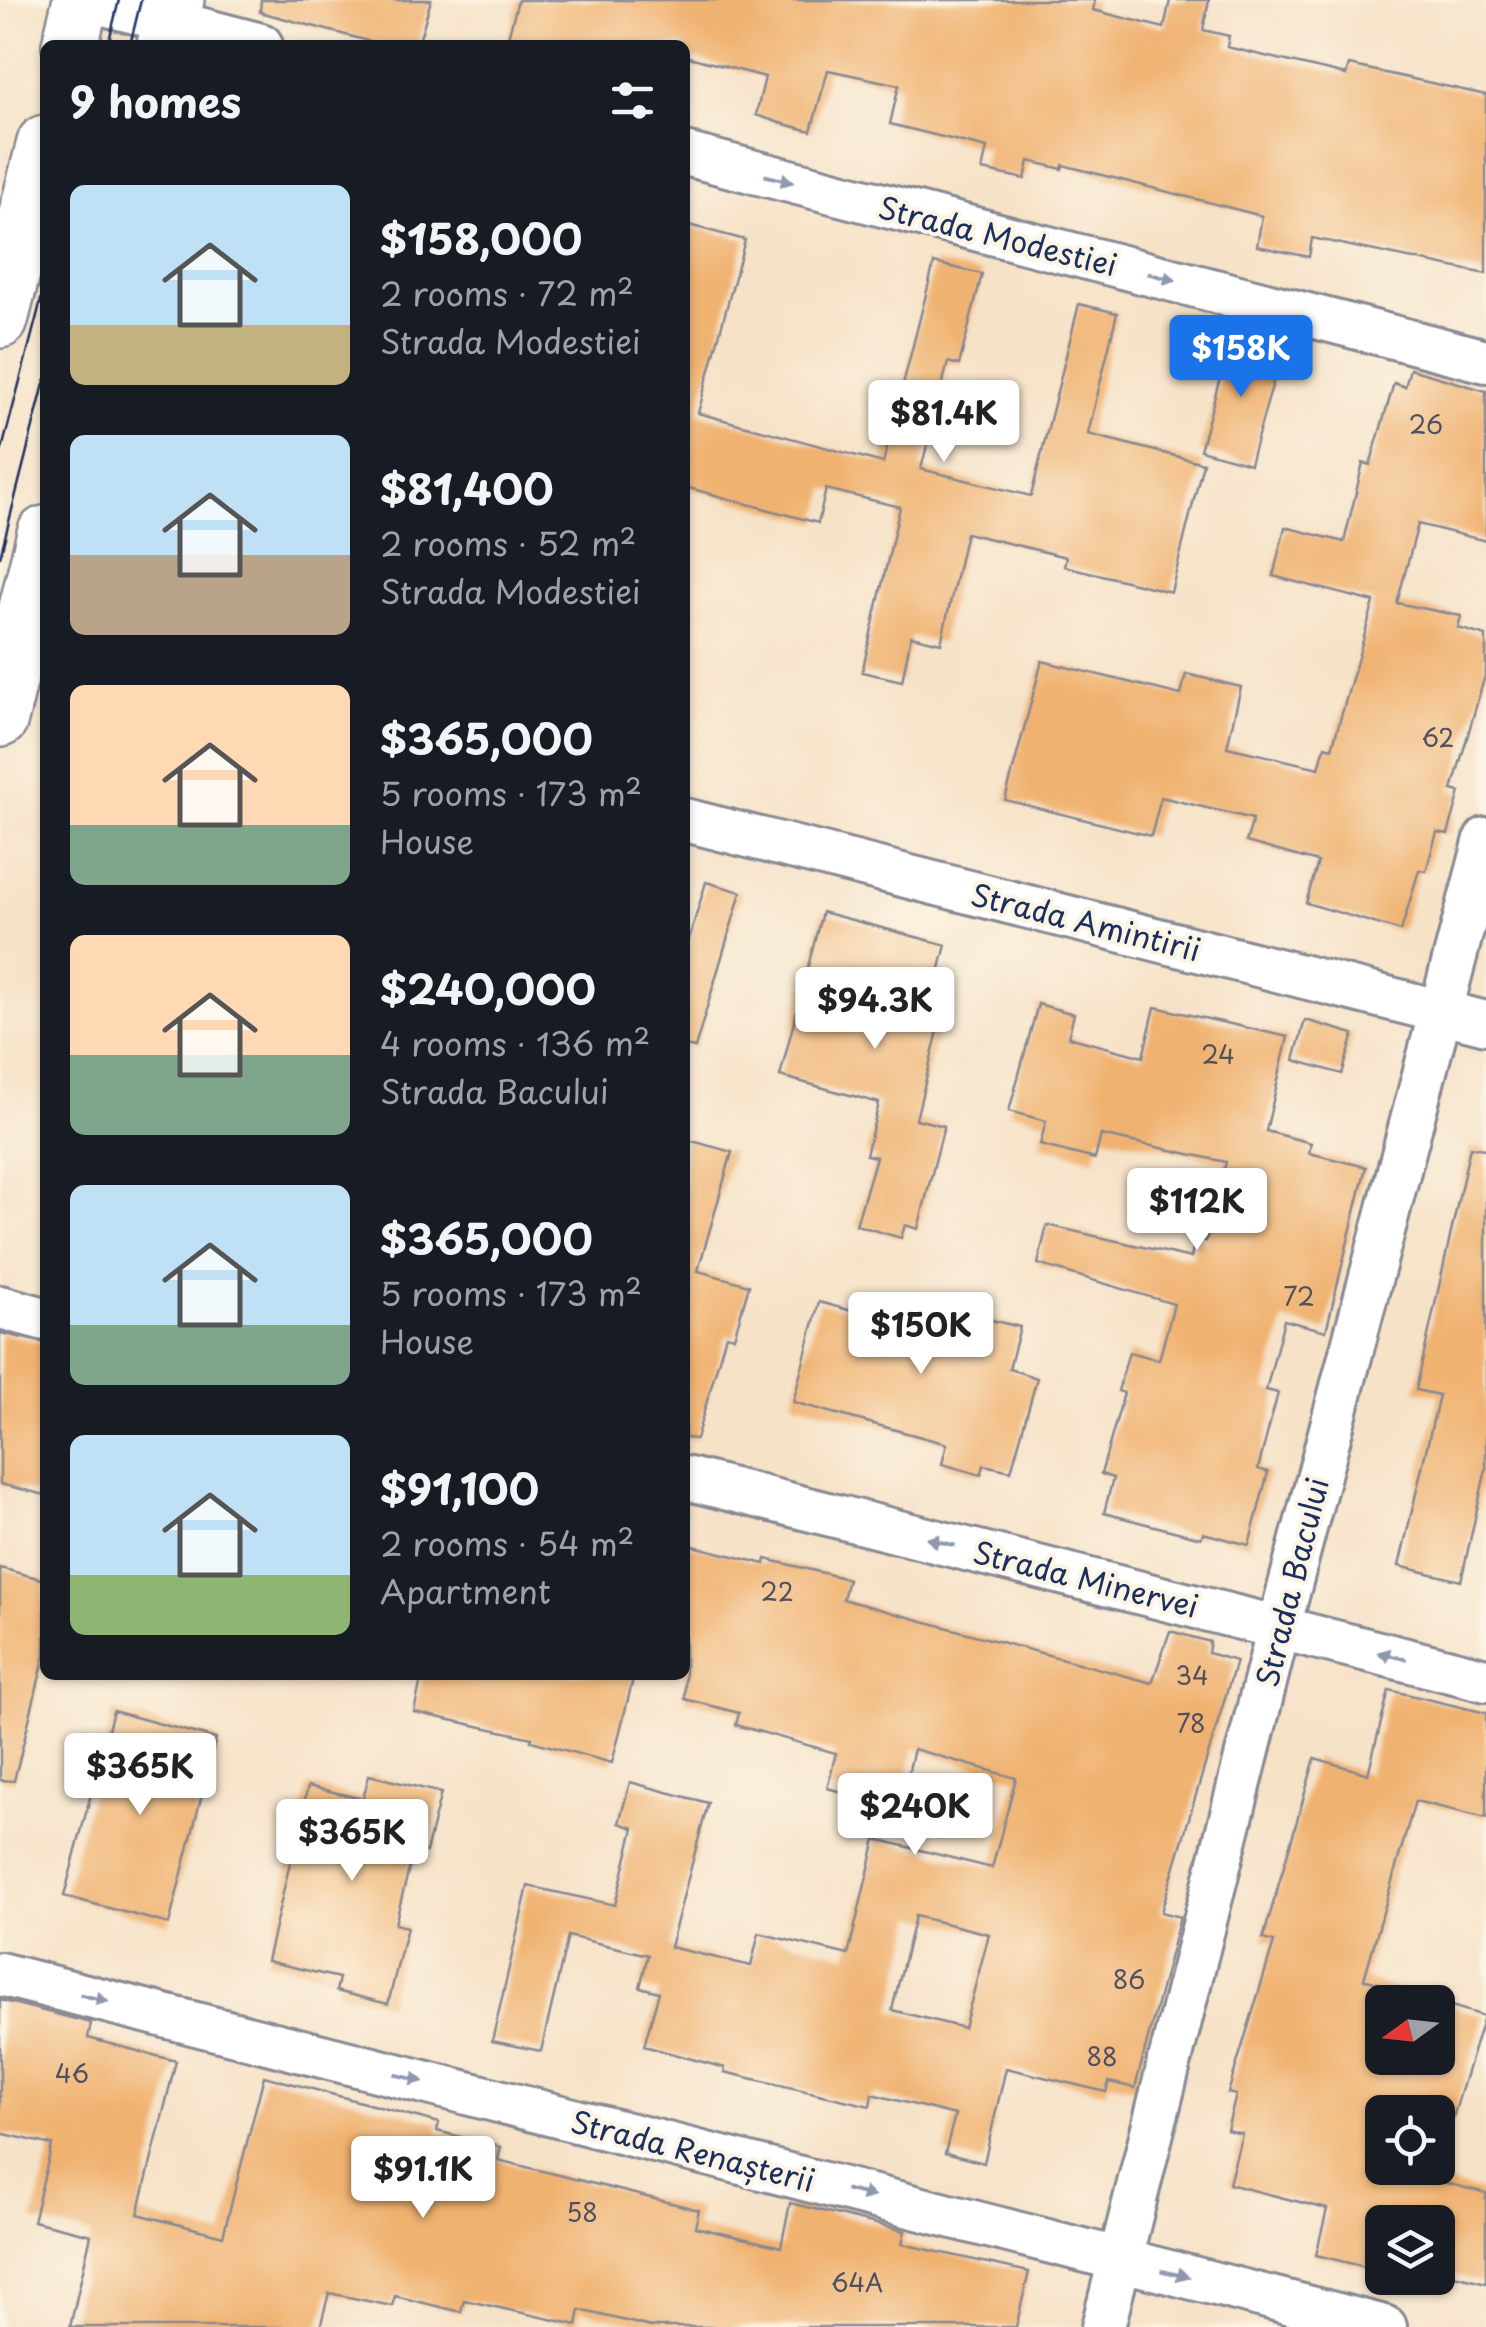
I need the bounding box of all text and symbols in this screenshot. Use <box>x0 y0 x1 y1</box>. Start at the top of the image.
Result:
text: 9 homes <box>70 69 241 132</box>
icon: filters <box>605 73 660 128</box>
one-way arrow <box>764 171 795 187</box>
street label: Strada Modestiei <box>874 184 1122 286</box>
text: $158,000 <box>380 206 582 269</box>
icon: home <box>150 225 270 345</box>
text: 2 rooms · 72 m² <box>380 269 634 317</box>
one-way arrow <box>1147 270 1178 286</box>
pin: $158K <box>1171 315 1311 400</box>
text: Strada Modestiei <box>380 317 641 365</box>
text: $158K <box>1192 323 1290 371</box>
pin: $81.4K <box>863 380 1025 465</box>
text: $81.4K <box>890 388 998 436</box>
house number: 26 <box>1409 405 1443 443</box>
text: $81,400 <box>380 456 554 519</box>
icon: home <box>150 475 270 595</box>
text: 2 rooms · 52 m² <box>380 519 636 567</box>
text: Strada Modestiei <box>380 567 641 615</box>
text: $365,000 <box>380 706 593 769</box>
house number: 62 <box>1422 718 1454 756</box>
icon: home <box>150 725 270 845</box>
text: 5 rooms · 173 m² <box>380 769 642 817</box>
text: House <box>380 817 474 865</box>
street label: Strada Amintirii <box>966 871 1206 971</box>
text: $240,000 <box>380 956 596 1019</box>
pin: $94.3K <box>794 967 956 1052</box>
icon: home <box>150 975 270 1095</box>
text: $94.3K <box>817 975 933 1023</box>
text: 4 rooms · 136 m² <box>380 1019 650 1067</box>
house number: 24 <box>1201 1035 1235 1073</box>
text: Strada Bacului <box>380 1067 609 1115</box>
pin: $112K <box>1127 1168 1267 1253</box>
text: $112K <box>1149 1176 1245 1224</box>
text: $365,000 <box>380 1206 593 1269</box>
icon: home <box>150 1225 270 1345</box>
text: 5 rooms · 173 m² <box>380 1269 642 1317</box>
house number: 72 <box>1283 1277 1315 1315</box>
pin: $150K <box>851 1292 991 1377</box>
text: $150K <box>870 1300 972 1348</box>
text: House <box>380 1317 474 1365</box>
text: $91,100 <box>380 1456 539 1519</box>
street label: Strada Bacului <box>1243 1473 1339 1691</box>
icon: home <box>150 1475 270 1595</box>
text: 2 rooms · 54 m² <box>380 1519 634 1567</box>
street label: Strada Minervei <box>969 1528 1203 1628</box>
one-way arrow <box>925 1534 956 1549</box>
text: Apartment <box>380 1567 551 1615</box>
house number: 22 <box>760 1572 794 1610</box>
one-way arrow <box>1376 1648 1407 1663</box>
house number: 34 <box>1175 1656 1209 1694</box>
house number: 78 <box>1176 1704 1206 1742</box>
pin: $365K <box>70 1733 210 1818</box>
text: $365K <box>86 1741 194 1789</box>
pin: $240K <box>845 1773 985 1858</box>
text: $240K <box>860 1781 970 1829</box>
pin: $365K <box>282 1799 422 1884</box>
text: $365K <box>298 1807 406 1855</box>
house number: 86 <box>1113 1960 1145 1998</box>
north arrow <box>1365 1985 1455 2075</box>
map controls <box>1365 1985 1455 2295</box>
one-way arrow <box>79 1990 110 2006</box>
house number: 88 <box>1086 2037 1118 2075</box>
house number: 46 <box>55 2054 89 2092</box>
one-way arrow <box>394 2071 425 2086</box>
button: locate <box>1365 2095 1455 2185</box>
street label: Strada Renașterii <box>566 2098 820 2202</box>
pin: $91.1K <box>342 2136 504 2221</box>
text: $91.1K <box>373 2144 473 2192</box>
one-way arrow <box>845 2185 876 2201</box>
house number: 58 <box>566 2193 598 2231</box>
button: layers <box>1365 2205 1455 2295</box>
house number: 64A <box>831 2263 883 2301</box>
one-way arrow <box>1160 2266 1191 2282</box>

